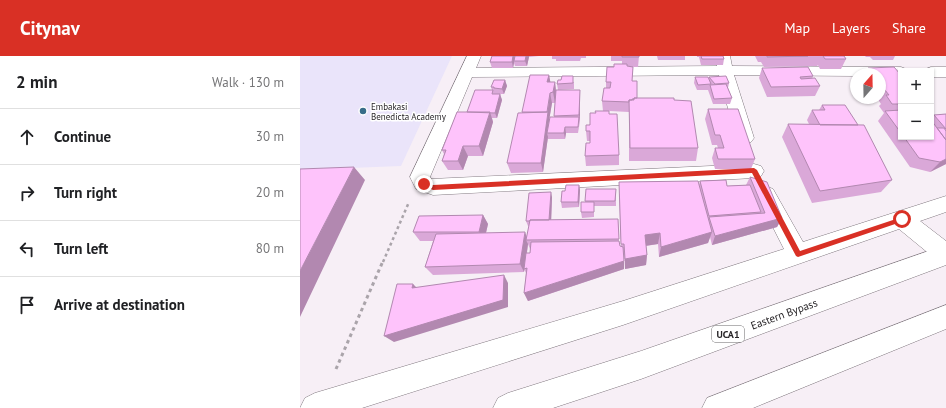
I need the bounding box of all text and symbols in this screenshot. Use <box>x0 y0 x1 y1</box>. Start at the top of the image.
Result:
text: Citynav <box>20 16 80 40</box>
text: Map <box>784 19 810 37</box>
text: Layers <box>832 19 870 37</box>
text: Share <box>892 19 926 37</box>
north arrow <box>850 68 886 104</box>
map controls <box>898 68 934 140</box>
button: + <box>898 68 934 104</box>
text: 2 min <box>16 71 57 93</box>
text: Walk · 130 m <box>212 74 284 91</box>
place label: Embakasi Benedicta Academy <box>371 101 447 122</box>
button: − <box>898 104 934 140</box>
marker: Embakasi Benedicta Academy <box>358 106 368 116</box>
icon: ahead <box>16 126 38 148</box>
text: Continue <box>54 127 111 146</box>
text: 30 m <box>256 128 284 145</box>
route end <box>415 175 433 193</box>
icon: right <box>16 182 38 204</box>
text: Turn right <box>54 183 117 202</box>
text: 20 m <box>256 184 284 201</box>
route start <box>893 210 911 228</box>
icon: left <box>16 238 38 260</box>
text: Turn left <box>54 239 108 258</box>
text: 80 m <box>256 240 284 257</box>
icon: arrive <box>16 294 38 316</box>
text: Arrive at destination <box>54 295 185 314</box>
street label: Eastern Bypass <box>749 295 820 333</box>
road number: UCA1 <box>712 326 744 342</box>

